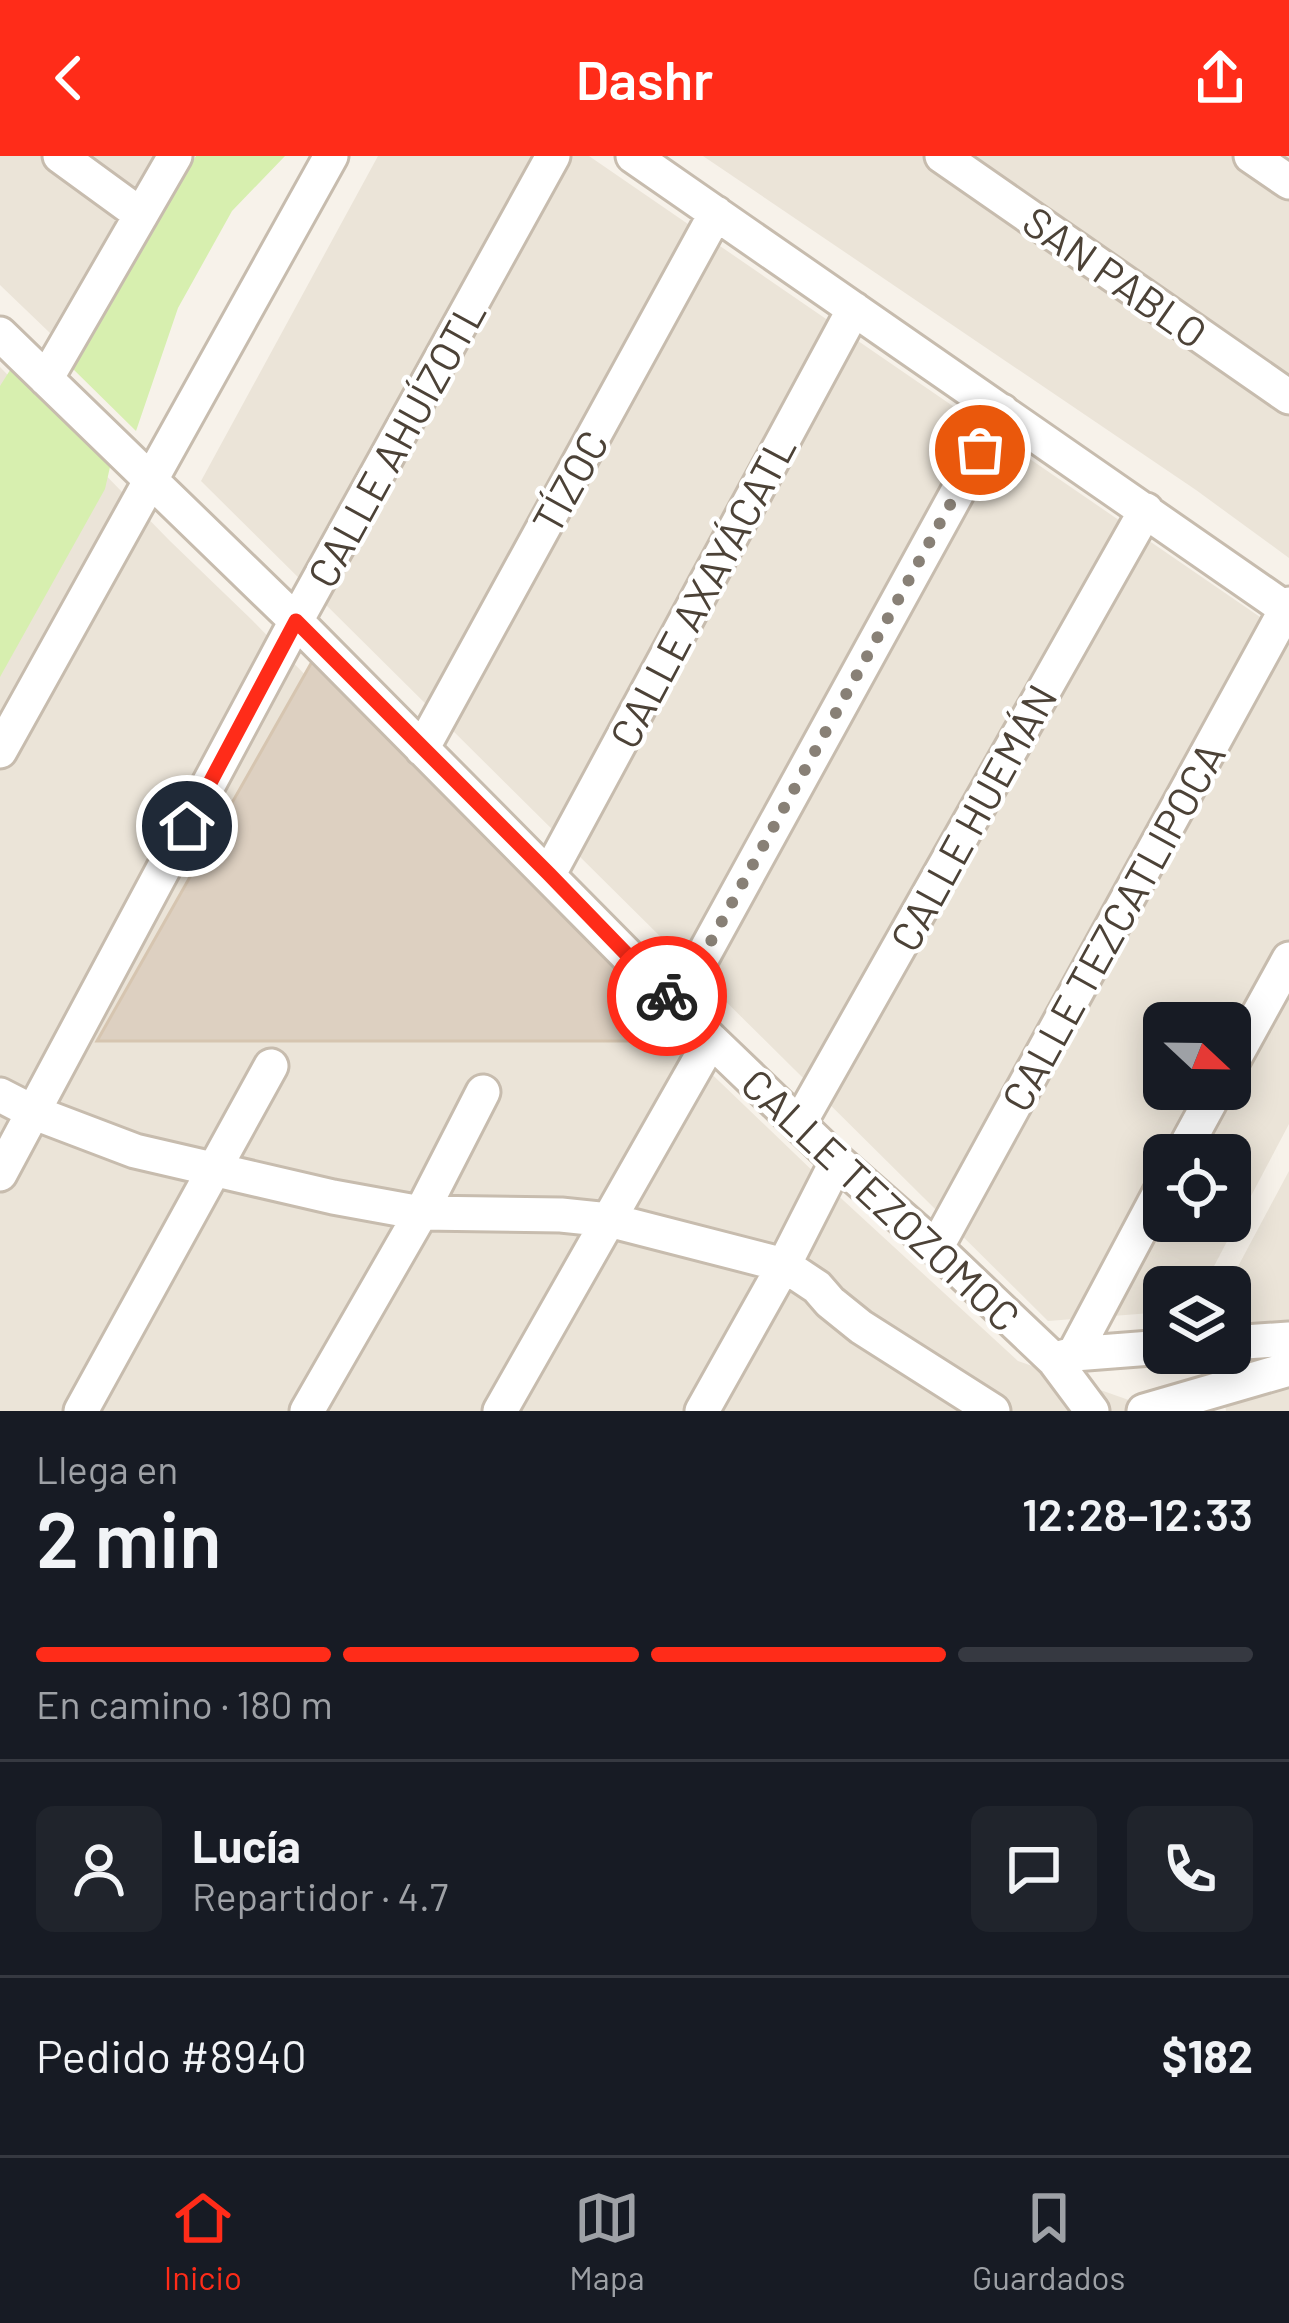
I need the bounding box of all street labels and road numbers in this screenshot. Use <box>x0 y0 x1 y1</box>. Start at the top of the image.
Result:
street label: SAN PABLO <box>1015 195 1217 357</box>
street label: CALLE AHUÍZOTL <box>296 291 494 595</box>
street label: TÍZOC <box>521 421 617 541</box>
street label: CALLE AXAYÁCATL <box>598 426 804 756</box>
street label: CALLE HUEMÁN <box>878 675 1066 959</box>
street label: CALLE TEZCATLIPOCA <box>990 733 1234 1119</box>
street label: CALLE TEZOZOMOC <box>733 1057 1031 1341</box>

